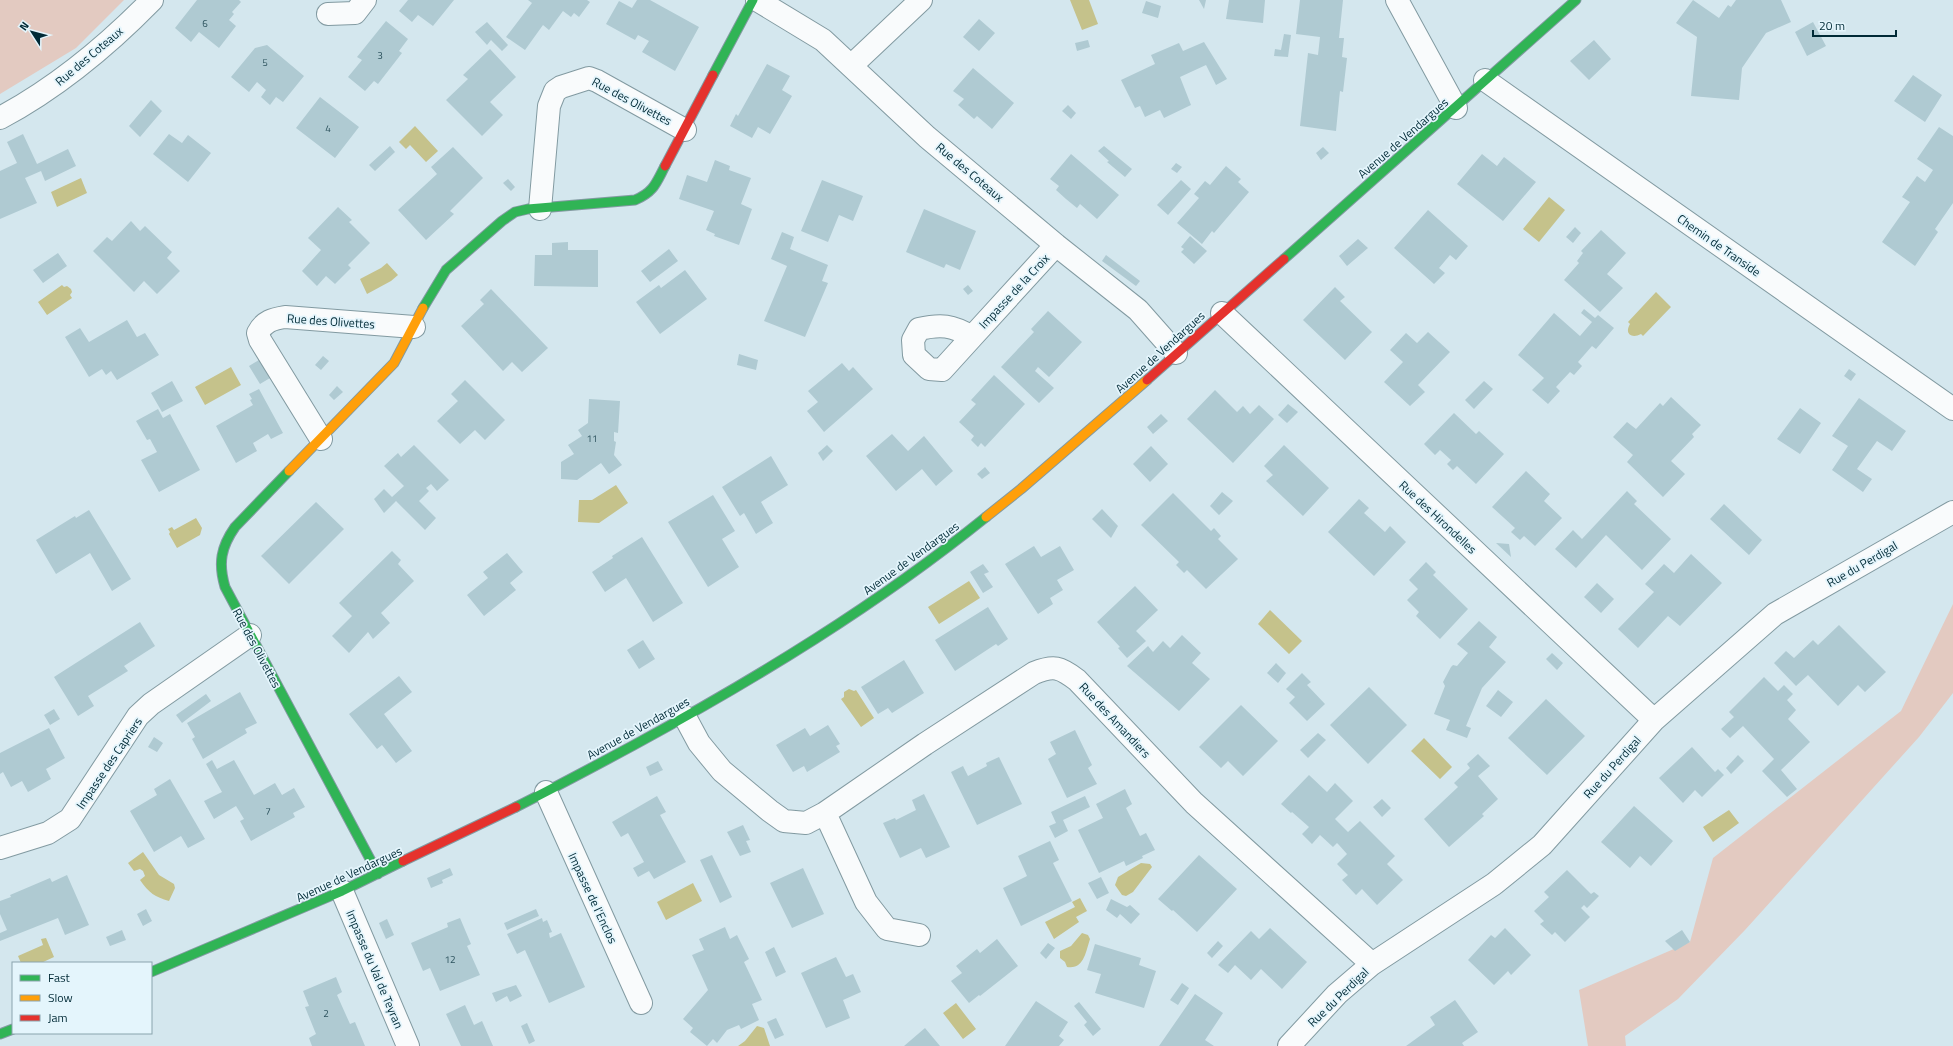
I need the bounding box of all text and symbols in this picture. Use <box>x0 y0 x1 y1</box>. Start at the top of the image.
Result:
north arrow <box>12 12 52 52</box>
scale bar <box>1813 12 1896 38</box>
house number: 6 <box>202 16 208 31</box>
text: 20 m <box>1819 16 1845 35</box>
text: N <box>15 18 33 34</box>
street label: Rue des Coteaux <box>51 21 128 90</box>
house number: 3 <box>377 48 383 63</box>
house number: 5 <box>262 55 268 70</box>
street label: Rue des Olivettes <box>589 72 676 130</box>
street label: Avenue de Vendargues <box>1353 93 1453 183</box>
house number: 4 <box>325 121 331 136</box>
street label: Rue des Coteaux <box>932 138 1009 207</box>
street label: Chemin de Transide <box>1673 209 1765 281</box>
street label: Impasse de la Croix <box>974 249 1054 333</box>
street label: Avenue de Vendargues <box>1111 306 1209 398</box>
street label: Rue des Olivettes <box>286 308 376 334</box>
house number: 11 <box>586 431 598 446</box>
street label: Rue des Hirondelles <box>1395 476 1481 558</box>
street label: Avenue de Vendargues <box>859 516 963 599</box>
street label: Rue du Perdigal <box>1823 536 1901 592</box>
street label: Rue des Olivettes <box>228 605 286 692</box>
street label: Rue des Amandiers <box>1075 678 1155 762</box>
street label: Avenue de Vendargues <box>583 692 693 764</box>
street label: Impasse des Capriers <box>71 713 147 813</box>
street label: Rue du Perdigal <box>1579 731 1645 803</box>
house number: 7 <box>265 804 271 819</box>
street label: Avenue de Vendargues <box>293 841 405 907</box>
street label: Impasse de l'Enclos <box>564 849 623 947</box>
street label: Impasse du Val de Teyran <box>341 907 409 1031</box>
house number: 12 <box>444 952 456 967</box>
legend <box>12 962 152 1034</box>
street label: Rue du Perdigal <box>1303 963 1373 1031</box>
text: Fast <box>48 968 71 987</box>
text: Slow <box>48 988 73 1007</box>
house number: 2 <box>323 1006 329 1021</box>
text: Jam <box>48 1008 68 1027</box>

